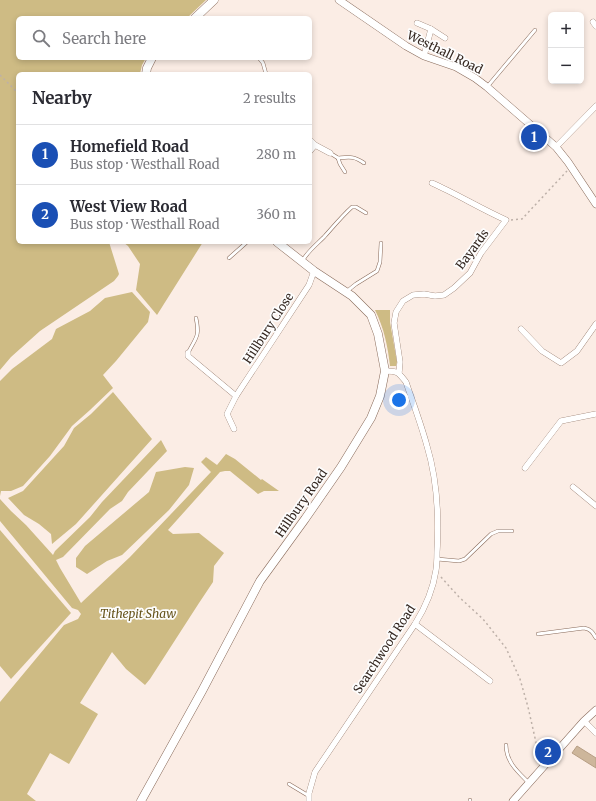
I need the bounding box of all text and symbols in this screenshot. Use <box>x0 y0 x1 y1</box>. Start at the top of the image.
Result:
map controls <box>548 12 584 84</box>
button: + <box>548 12 584 48</box>
search box <box>16 16 312 60</box>
icon: search <box>30 27 52 49</box>
street label: Westhall Road <box>404 27 485 77</box>
text: Search here <box>62 29 146 48</box>
button: − <box>548 48 584 84</box>
text: Nearby <box>32 87 92 109</box>
text: 2 results <box>243 90 296 107</box>
pin: 1 <box>521 122 547 152</box>
text: Homefield Road <box>70 137 189 156</box>
text: 1 <box>42 146 48 163</box>
text: 280 m <box>256 146 296 163</box>
text: Bus stop · Westhall Road <box>70 156 220 173</box>
text: West View Road <box>70 197 187 216</box>
text: 2 <box>41 206 49 223</box>
text: 360 m <box>257 206 296 223</box>
text: Bus stop · Westhall Road <box>70 216 220 233</box>
street label: Bayards <box>452 226 492 272</box>
street label: Hillbury Close <box>240 290 296 366</box>
your location <box>389 390 409 410</box>
street label: Hillbury Road <box>272 466 330 540</box>
street label: Searchwood Road <box>350 602 418 696</box>
park label: Tithepit Shaw <box>100 606 176 621</box>
pin: 2 <box>535 737 561 767</box>

